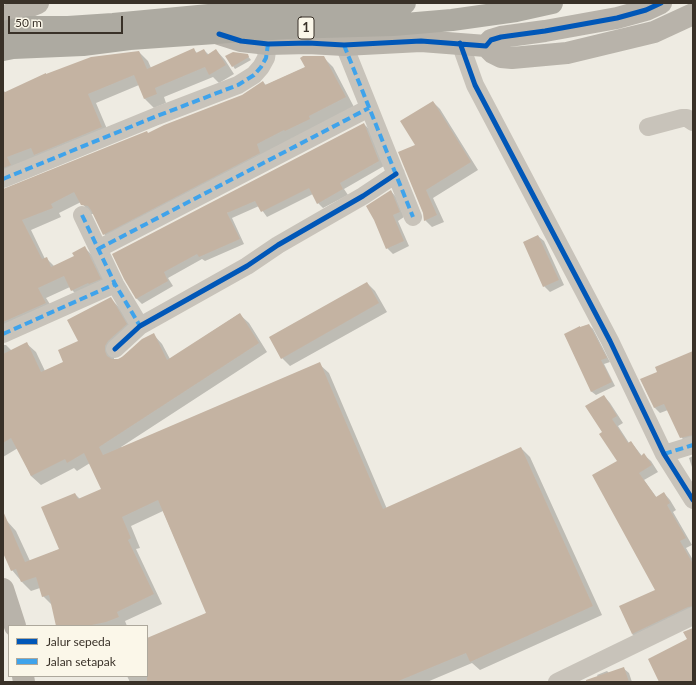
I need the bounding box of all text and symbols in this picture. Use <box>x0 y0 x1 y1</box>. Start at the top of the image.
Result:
scale bar <box>10 8 125 34</box>
text: 50 m <box>15 15 42 30</box>
road number: 1 <box>298 17 314 39</box>
legend <box>8 625 148 677</box>
text: Jalur sepeda <box>46 634 111 649</box>
text: Jalan setapak <box>46 654 116 669</box>

